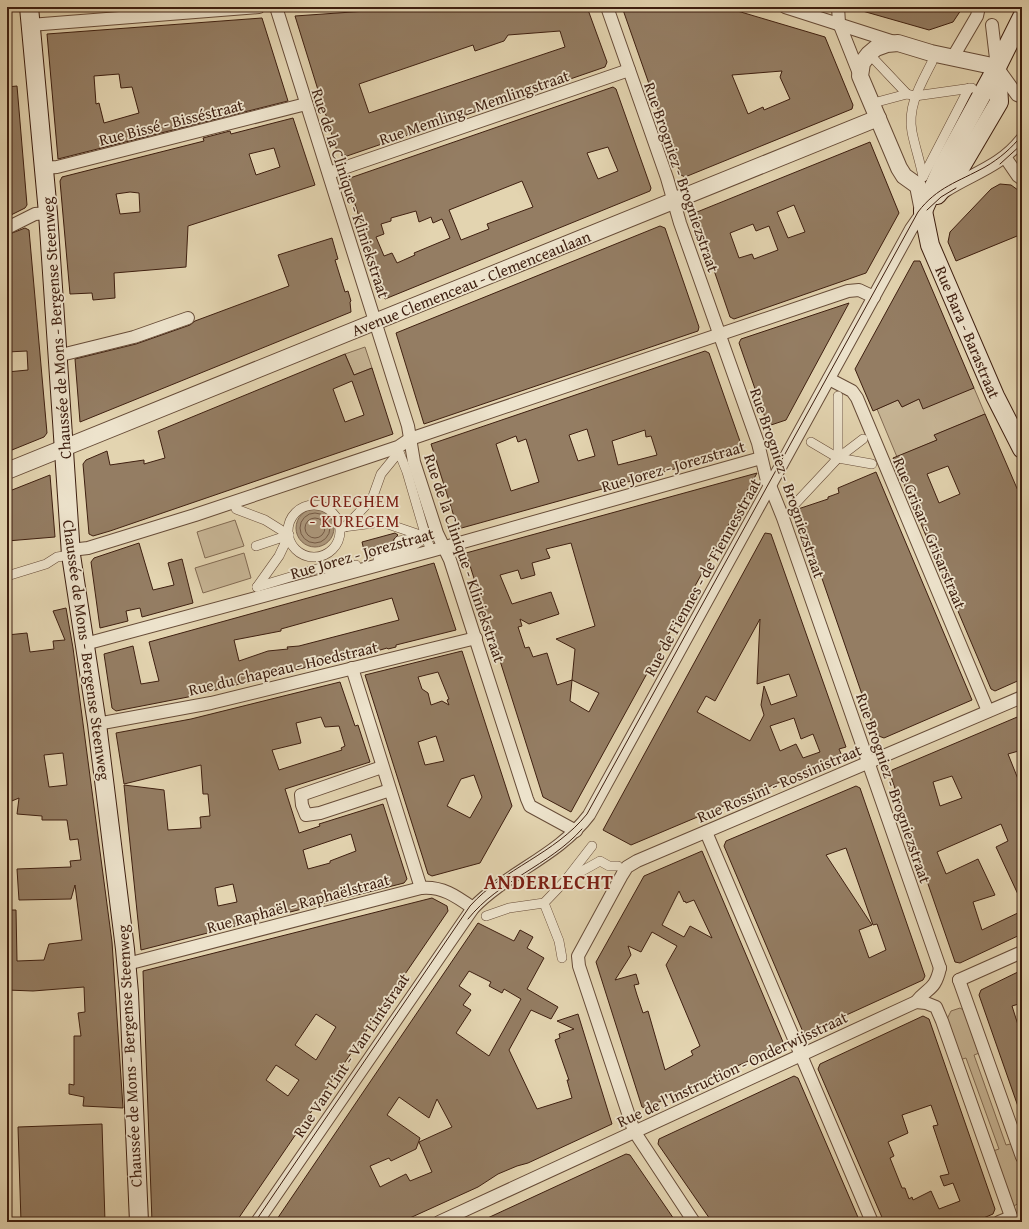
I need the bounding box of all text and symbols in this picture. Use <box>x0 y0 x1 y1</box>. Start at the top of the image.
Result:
street label: Rue Memling - Memlingstraat <box>376 63 573 151</box>
street label: Rue Brogniez - Brogniezstraat <box>638 79 726 276</box>
street label: Rue de la Clinique - Kliniekstraat <box>306 85 396 301</box>
street label: Rue Bissé - Bisséstraat <box>96 92 246 152</box>
street label: Chaussée de Mons - Bergense Steenweg <box>35 196 77 460</box>
street label: Avenue Clemenceau - Clemenceaulaan <box>348 224 594 342</box>
street label: Rue Bara - Barastraat <box>929 262 1007 402</box>
street label: Rue Brogniez - Brogniezstraat <box>744 385 832 582</box>
street label: Rue Jorez - Jorezstraat <box>598 434 748 498</box>
street label: Rue de la Clinique - Kliniekstraat <box>418 451 512 666</box>
street label: Rue Grisar - Grisarstraat <box>887 453 973 613</box>
street label: Rue de Fiennes - de Fiennesstraat <box>637 473 767 680</box>
district label: CUREGHEM - KUREGEM <box>310 488 400 533</box>
street label: Chaussée de Mons - Bergense Steenweg <box>57 518 117 782</box>
street label: Rue Jorez - Jorezstraat <box>287 521 437 585</box>
street label: Rue du Chapeau - Hoedstraat <box>186 634 380 701</box>
street label: Rue Brogniez - Brogniezstraat <box>850 690 938 887</box>
street label: Rue Rossini - Rossinistraat <box>693 737 865 829</box>
street label: Rue Raphaël - Raphaëlstraat <box>204 867 393 939</box>
district label: ANDERLECHT <box>484 867 614 896</box>
street label: Chaussée de Mons - Bergense Steenweg <box>110 924 148 1188</box>
street label: Rue Van Lint - Van Lintstraat <box>287 968 415 1142</box>
street label: Rue de l'Instruction - Onderwijsstraat <box>613 1005 852 1133</box>

